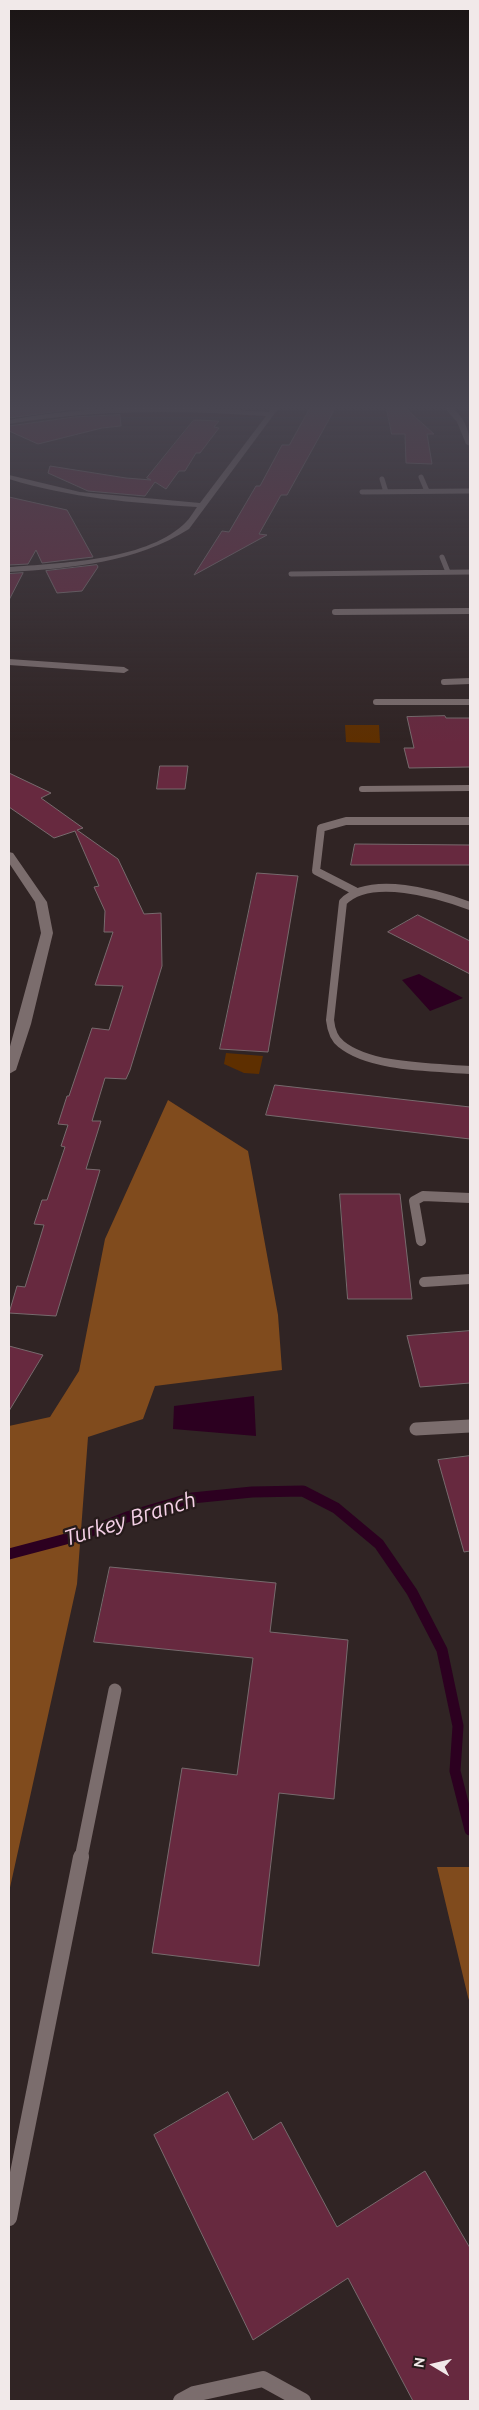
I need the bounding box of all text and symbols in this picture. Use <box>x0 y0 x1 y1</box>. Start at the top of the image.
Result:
water label: Turkey Branch <box>61 1486 199 1552</box>
north arrow <box>409 2340 459 2390</box>
text: N <box>410 2356 428 2369</box>

